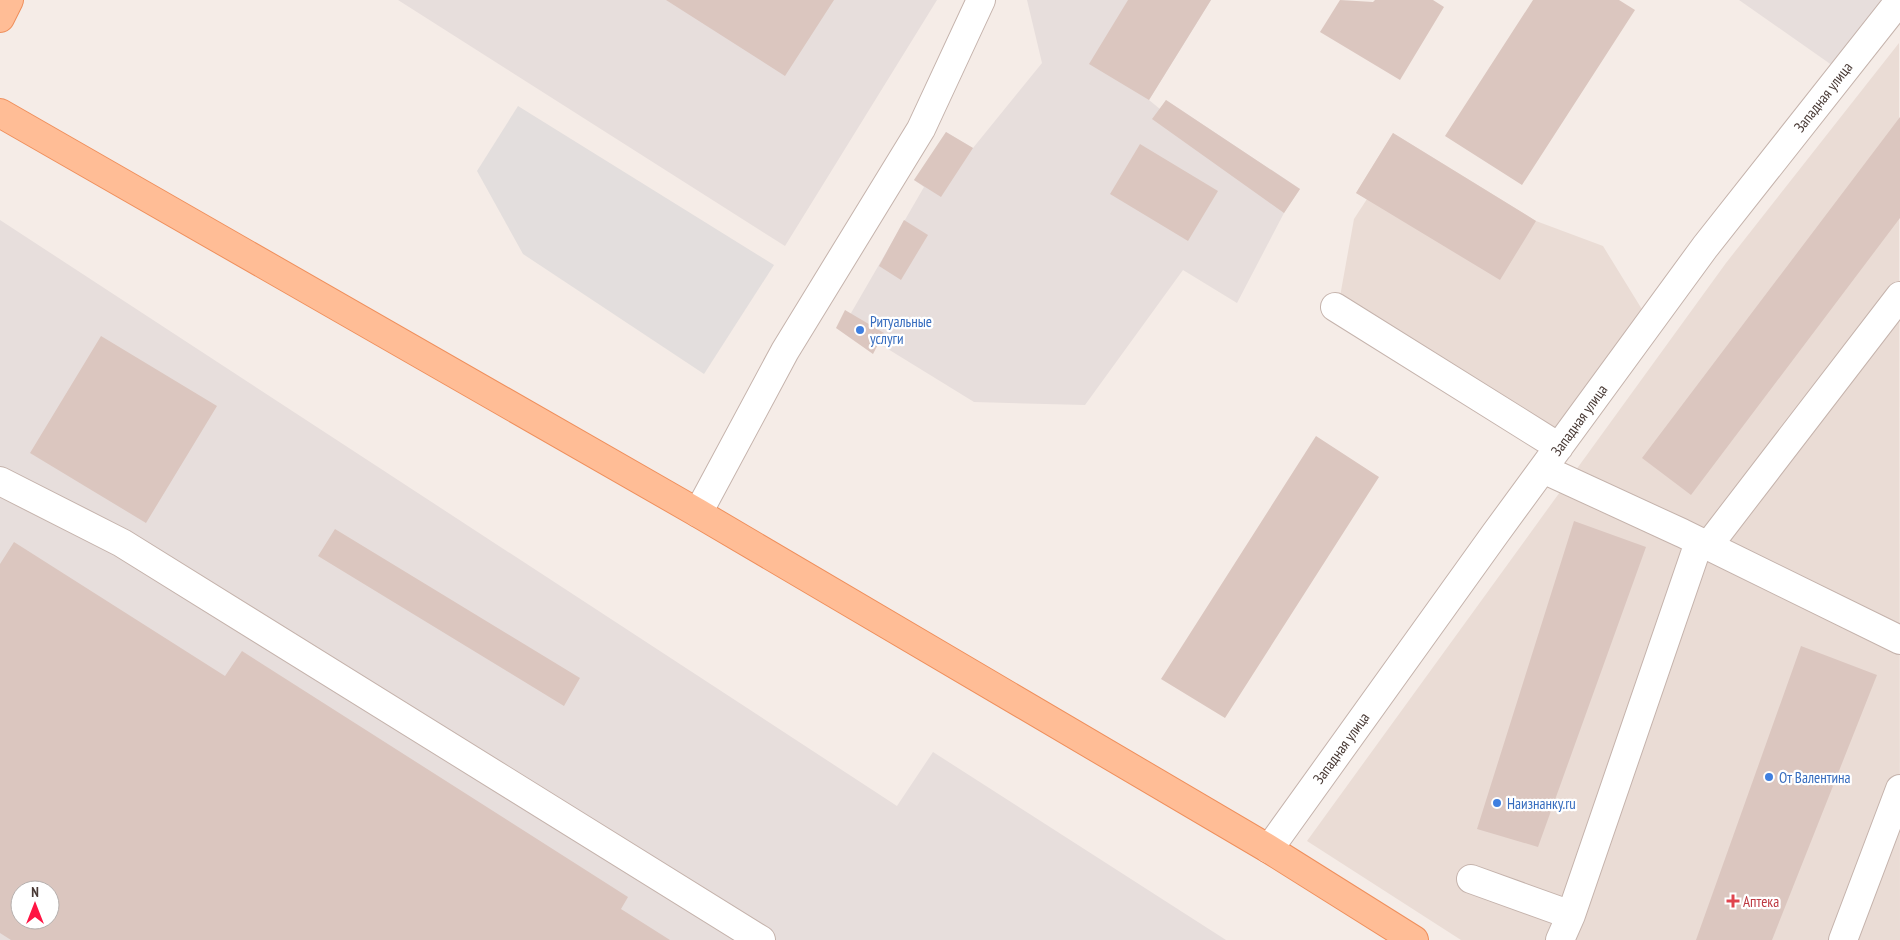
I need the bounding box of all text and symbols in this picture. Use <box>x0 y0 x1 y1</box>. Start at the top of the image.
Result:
street label: Западная улица <box>1790 58 1856 136</box>
place label: Ритуальные услуги <box>870 312 932 348</box>
marker: Ритуальные услуги <box>854 324 866 336</box>
street label: Западная улица <box>1547 381 1611 459</box>
street label: Западная улица <box>1309 709 1373 787</box>
place label: От Валентина <box>1779 768 1851 787</box>
marker: От Валентина <box>1763 771 1775 783</box>
place label: Наизнанку.ru <box>1507 794 1576 813</box>
marker: Наизнанку.ru <box>1491 797 1503 809</box>
north arrow <box>10 880 60 930</box>
text: N <box>31 883 39 901</box>
place label: Аптека <box>1743 892 1779 911</box>
marker: Аптека <box>1727 895 1739 907</box>

